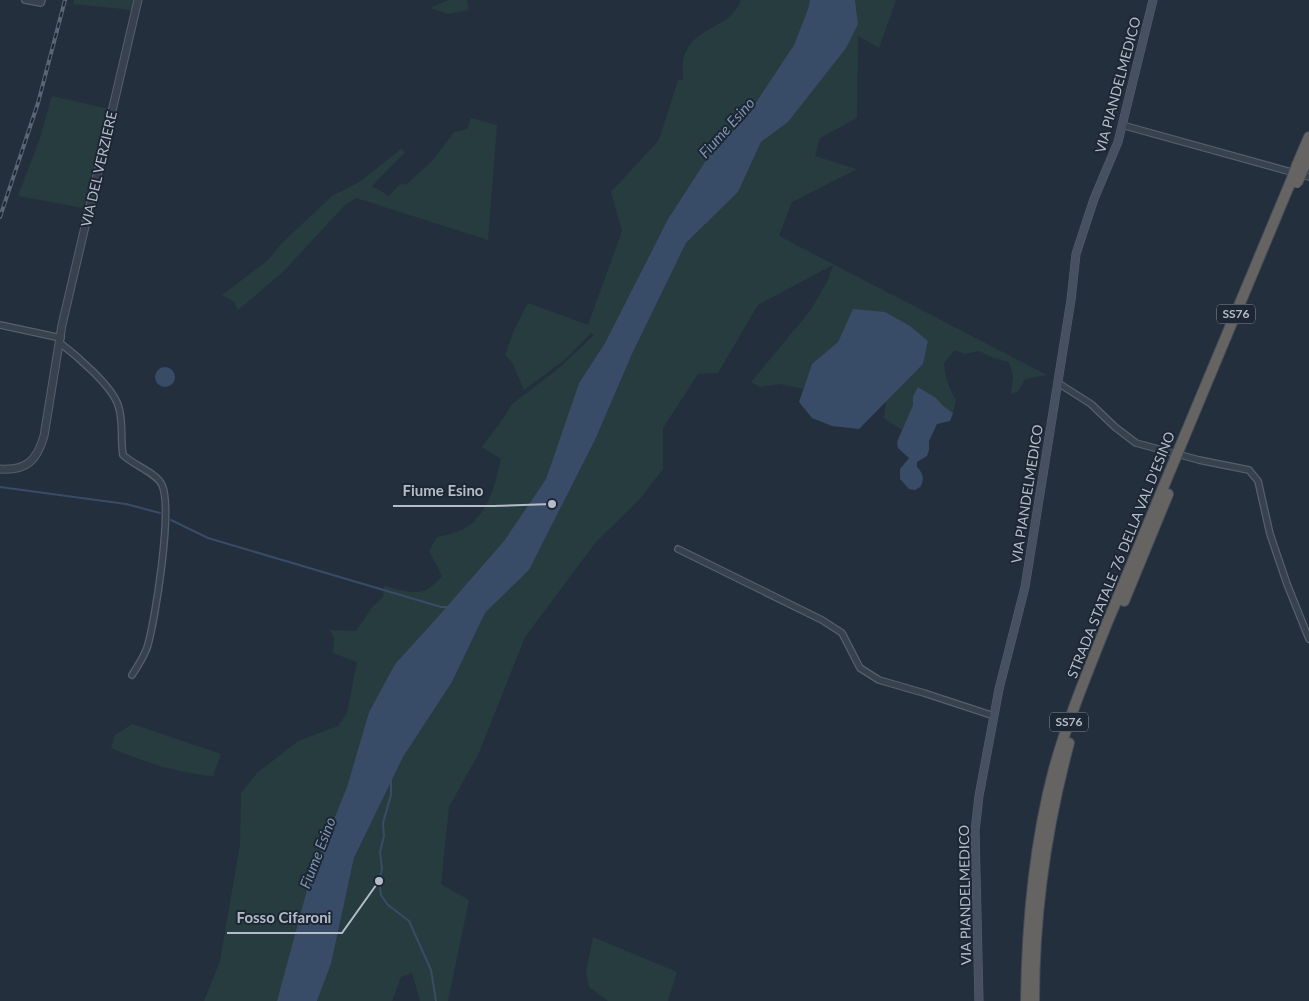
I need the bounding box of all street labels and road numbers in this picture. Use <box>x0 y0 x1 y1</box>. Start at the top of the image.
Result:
street label: VIA PIANDELMEDICO <box>1091 15 1144 155</box>
street label: VIA DEL VERZIERE <box>77 109 120 228</box>
road number: SS76 <box>1217 304 1255 324</box>
street label: VIA PIANDELMEDICO <box>1007 423 1046 565</box>
street label: STRADA STATALE 76 DELLA VAL D'ESINO <box>1063 429 1178 681</box>
road number: SS76 <box>1050 712 1088 732</box>
street label: VIA PIANDELMEDICO <box>955 825 974 965</box>

